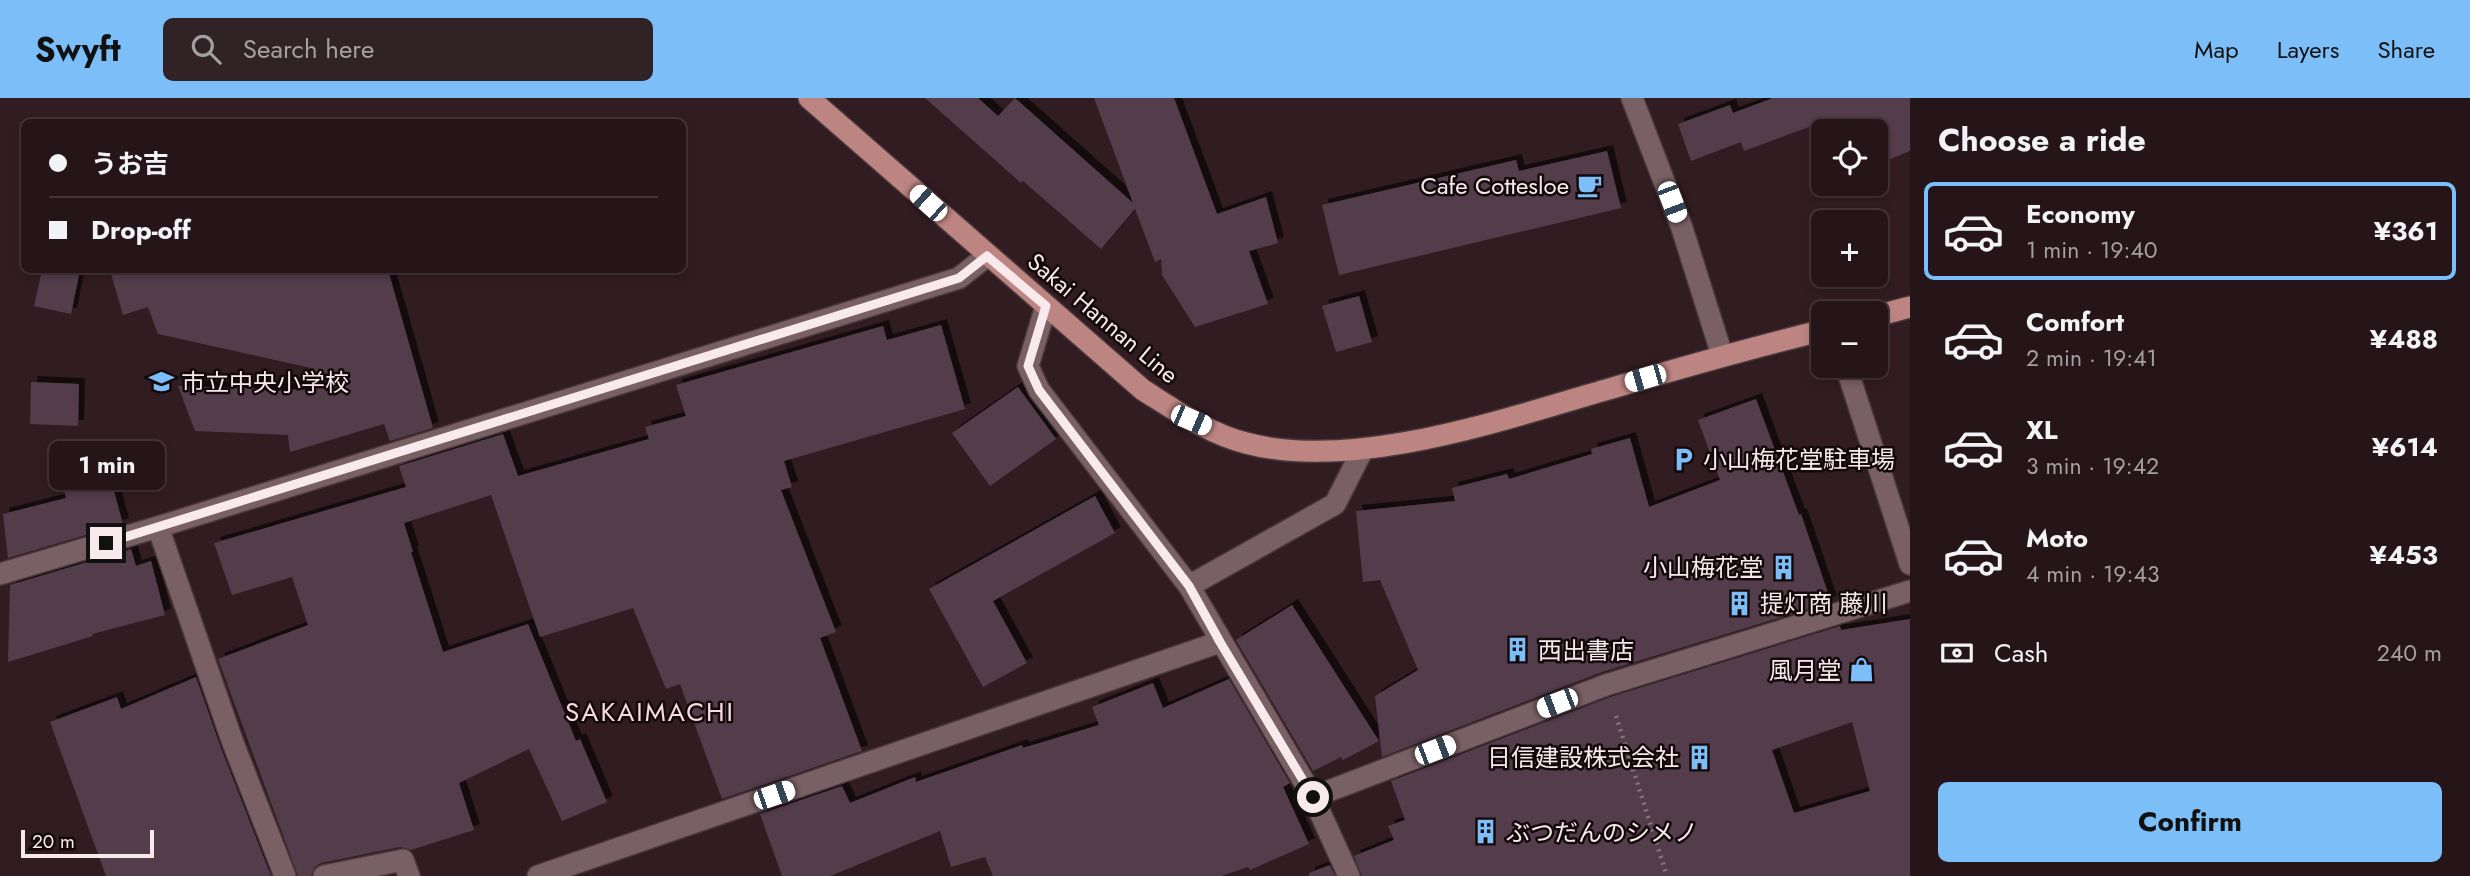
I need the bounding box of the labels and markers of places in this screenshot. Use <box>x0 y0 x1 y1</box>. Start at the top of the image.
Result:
place label: Cafe Cottesloe <box>1421 168 1569 203</box>
cafe icon: Cafe Cottesloe <box>1575 171 1603 199</box>
place label: 市立中央小学校 <box>181 365 349 400</box>
school or university icon: 市立中央小学校 <box>147 368 175 396</box>
place label: 小山梅花堂駐車場 <box>1703 442 1895 477</box>
parking icon: 小山梅花堂駐車場 <box>1669 445 1697 473</box>
place label: 小山梅花堂 <box>1643 550 1763 585</box>
building icon: 小山梅花堂 <box>1769 553 1797 581</box>
place label: 提灯商 藤川 <box>1760 586 1887 621</box>
building icon: 提灯商 藤川 <box>1726 589 1754 617</box>
place label: 西出書店 <box>1538 633 1634 668</box>
building icon: 西出書店 <box>1504 636 1532 664</box>
place label: 風月堂 <box>1769 653 1841 688</box>
shop icon: 風月堂 <box>1847 656 1875 684</box>
place label: 日信建設株式会社 <box>1487 740 1679 775</box>
building icon: 日信建設株式会社 <box>1685 743 1713 771</box>
place label: ぶつだんのシメノ <box>1506 815 1698 850</box>
building icon: ぶつだんのシメノ <box>1472 818 1500 846</box>

